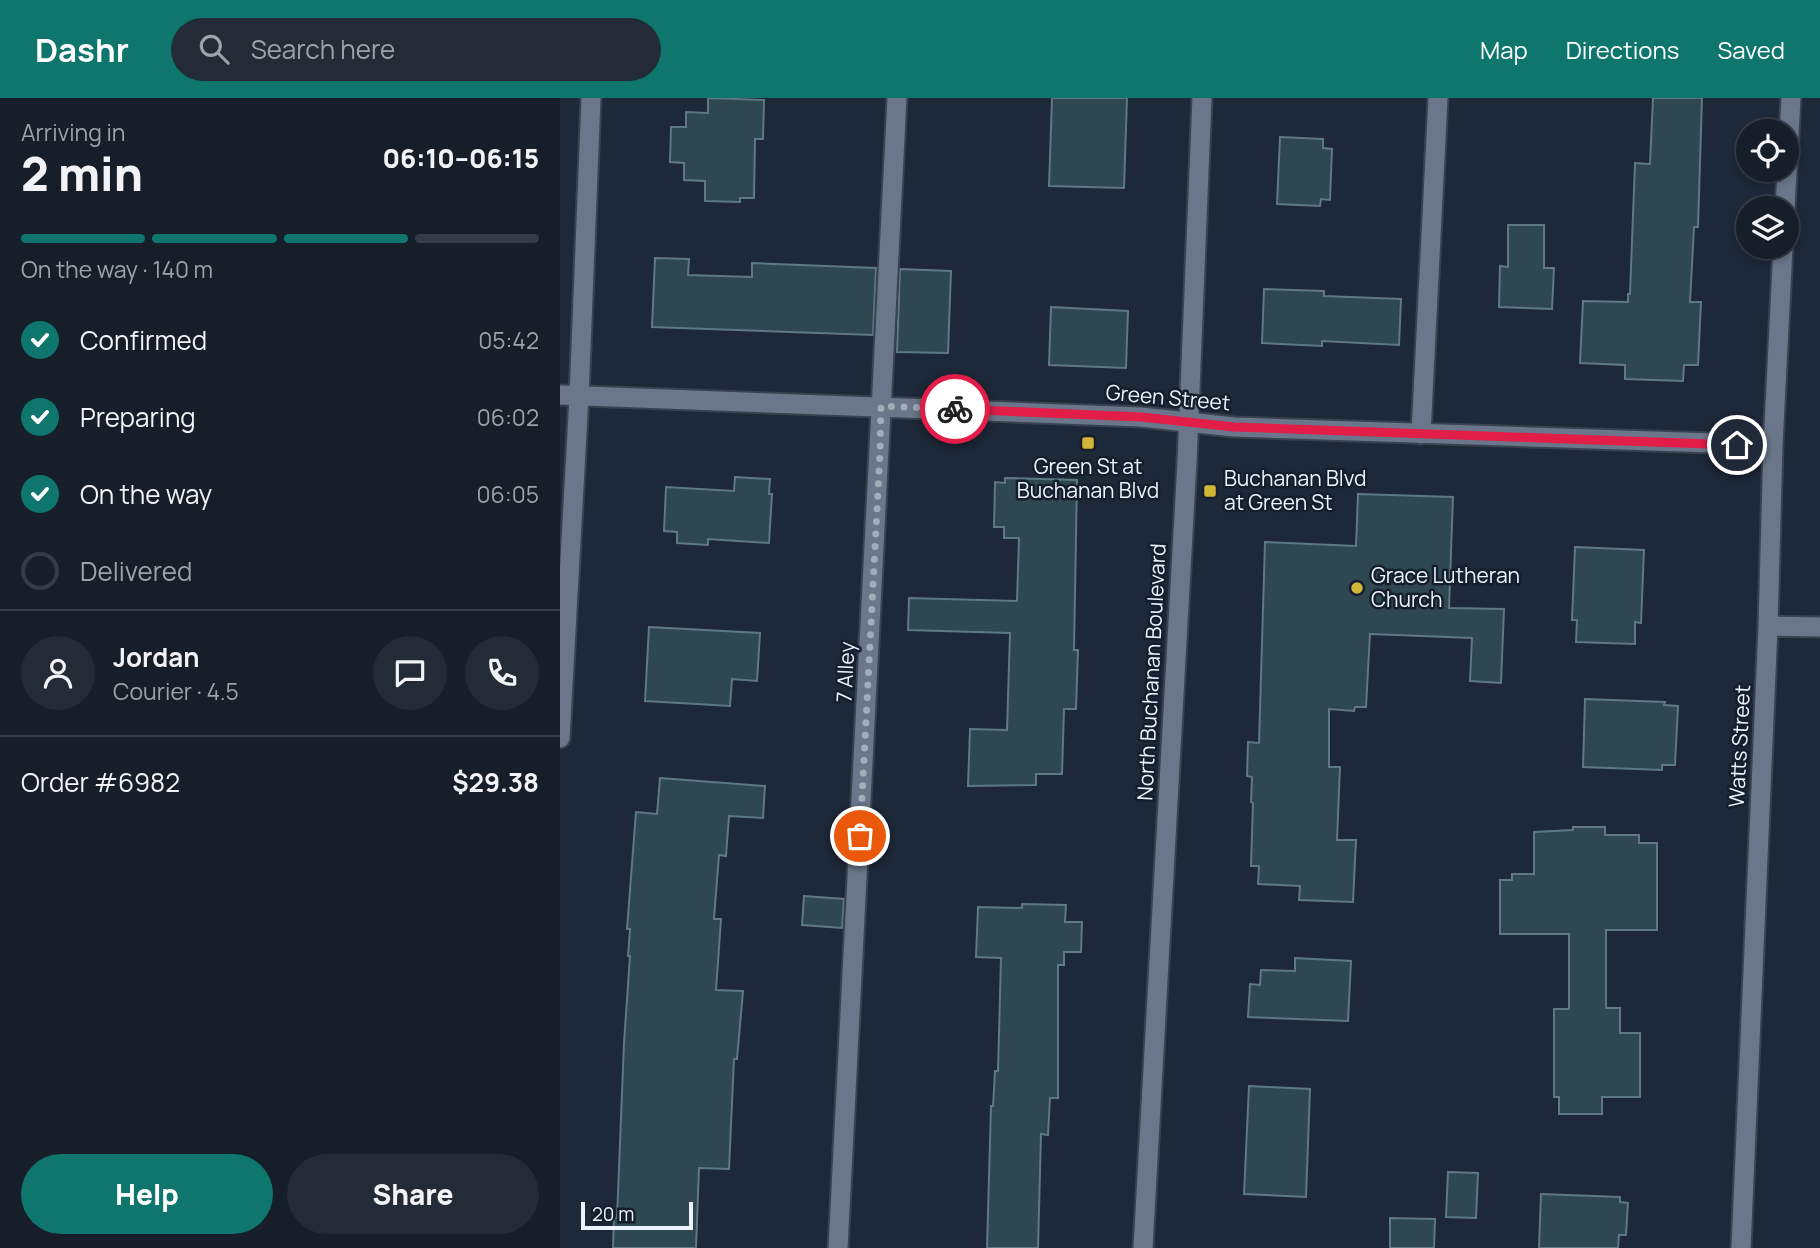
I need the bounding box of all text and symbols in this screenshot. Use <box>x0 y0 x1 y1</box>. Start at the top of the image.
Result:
search box <box>171 18 661 81</box>
text: Dashr <box>35 27 129 72</box>
icon: search <box>195 30 233 68</box>
text: Search here <box>251 31 395 67</box>
text: Map <box>1480 33 1528 66</box>
text: Directions <box>1566 33 1679 66</box>
text: Saved <box>1717 33 1785 66</box>
text: Arriving in <box>21 116 126 148</box>
map controls <box>1736 119 1799 259</box>
button: locate <box>1736 119 1799 182</box>
text: 06:10–06:15 <box>383 140 539 176</box>
text: 2 min <box>21 142 143 205</box>
button: layers <box>1736 196 1799 259</box>
text: On the way · 140 m <box>21 253 213 285</box>
icon: check <box>21 321 59 359</box>
text: Confirmed <box>80 322 207 358</box>
text: 05:42 <box>478 324 539 356</box>
courier <box>920 374 990 444</box>
street label: Green Street <box>1105 378 1231 416</box>
icon: bike <box>936 390 974 428</box>
icon: check <box>21 398 59 436</box>
text: Preparing <box>80 399 196 435</box>
text: 06:02 <box>477 401 539 433</box>
pin <box>1707 415 1767 475</box>
icon: home <box>1718 426 1756 464</box>
marker: Green St at Buchanan Blvd <box>1080 435 1096 451</box>
place label: Green St at Buchanan Blvd <box>1017 452 1159 504</box>
place label: Buchanan Blvd at Green St <box>1224 464 1366 516</box>
icon: check <box>21 475 59 513</box>
text: On the way <box>80 476 212 512</box>
text: 06:05 <box>477 478 539 510</box>
marker: Buchanan Blvd at Green St <box>1202 483 1218 499</box>
street label: North Buchanan Boulevard <box>1130 543 1172 801</box>
text: Delivered <box>80 553 192 589</box>
place label: Grace Lutheran Church <box>1371 561 1520 613</box>
marker: Grace Lutheran Church <box>1349 580 1365 596</box>
button: person <box>21 636 95 710</box>
button: chat <box>373 636 447 710</box>
button: phone <box>465 636 539 710</box>
text: Jordan <box>113 639 199 675</box>
street label: 7 Alley <box>829 641 861 703</box>
text: Courier · 4.5 <box>113 675 239 707</box>
street label: Watts Street <box>1722 684 1756 808</box>
text: Order #6982 <box>21 764 180 800</box>
text: $29.38 <box>452 764 539 800</box>
pin <box>830 806 890 866</box>
icon: bag <box>841 817 879 855</box>
button: Help <box>21 1154 273 1234</box>
button: Share <box>287 1154 539 1234</box>
scale bar <box>581 1199 693 1231</box>
text: 20 m <box>592 1201 634 1227</box>

